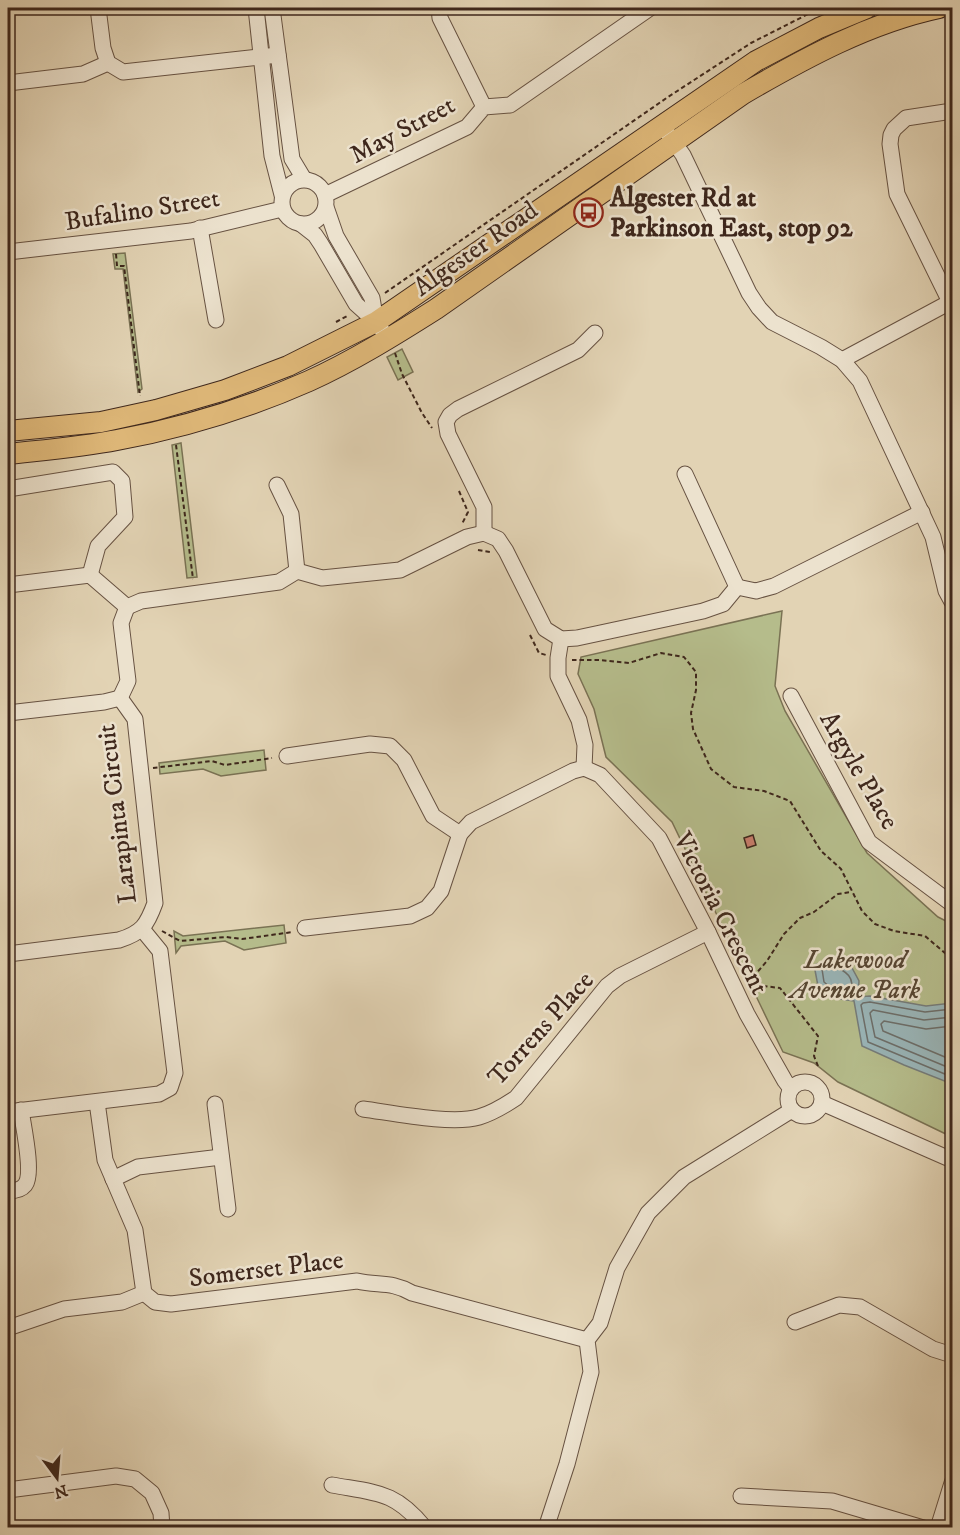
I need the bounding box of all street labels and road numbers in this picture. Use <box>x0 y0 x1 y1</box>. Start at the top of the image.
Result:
street label: May Street <box>345 89 461 172</box>
street label: Bufalino Street <box>63 182 222 239</box>
street label: Algester Road <box>407 194 545 304</box>
street label: Argyle Place <box>812 706 906 836</box>
street label: Larapinta Circuit <box>90 722 145 906</box>
street label: Victoria Crescent <box>665 826 776 1000</box>
street label: Torrens Place <box>481 965 601 1093</box>
street label: Somerset Place <box>187 1244 345 1295</box>

